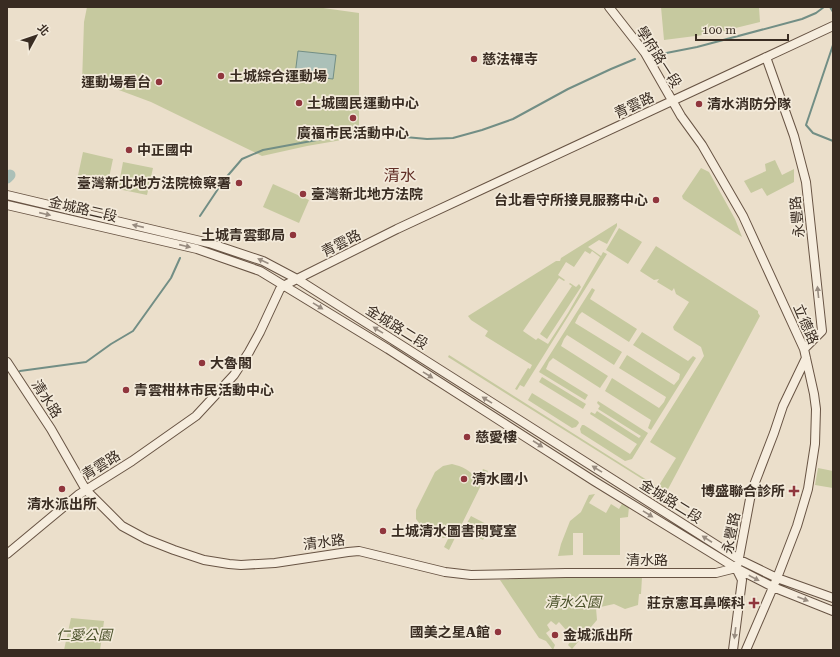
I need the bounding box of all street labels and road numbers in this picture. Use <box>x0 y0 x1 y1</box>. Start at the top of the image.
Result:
street label: 學府路一段 <box>633 23 685 91</box>
street label: 青雲路 <box>612 89 656 121</box>
street label: 金城路二段 <box>47 193 119 225</box>
street label: 永豐路 <box>787 195 807 239</box>
street label: 青雲路 <box>319 226 363 260</box>
street label: 金城路二段 <box>363 302 431 352</box>
street label: 立德路 <box>790 302 822 346</box>
street label: 清水路 <box>29 377 65 421</box>
street label: 青雲路 <box>79 447 123 483</box>
street label: 金城路二段 <box>637 476 705 526</box>
street label: 永豐路 <box>719 511 743 555</box>
street label: 清水路 <box>302 532 346 552</box>
street label: 清水路 <box>626 552 668 568</box>

